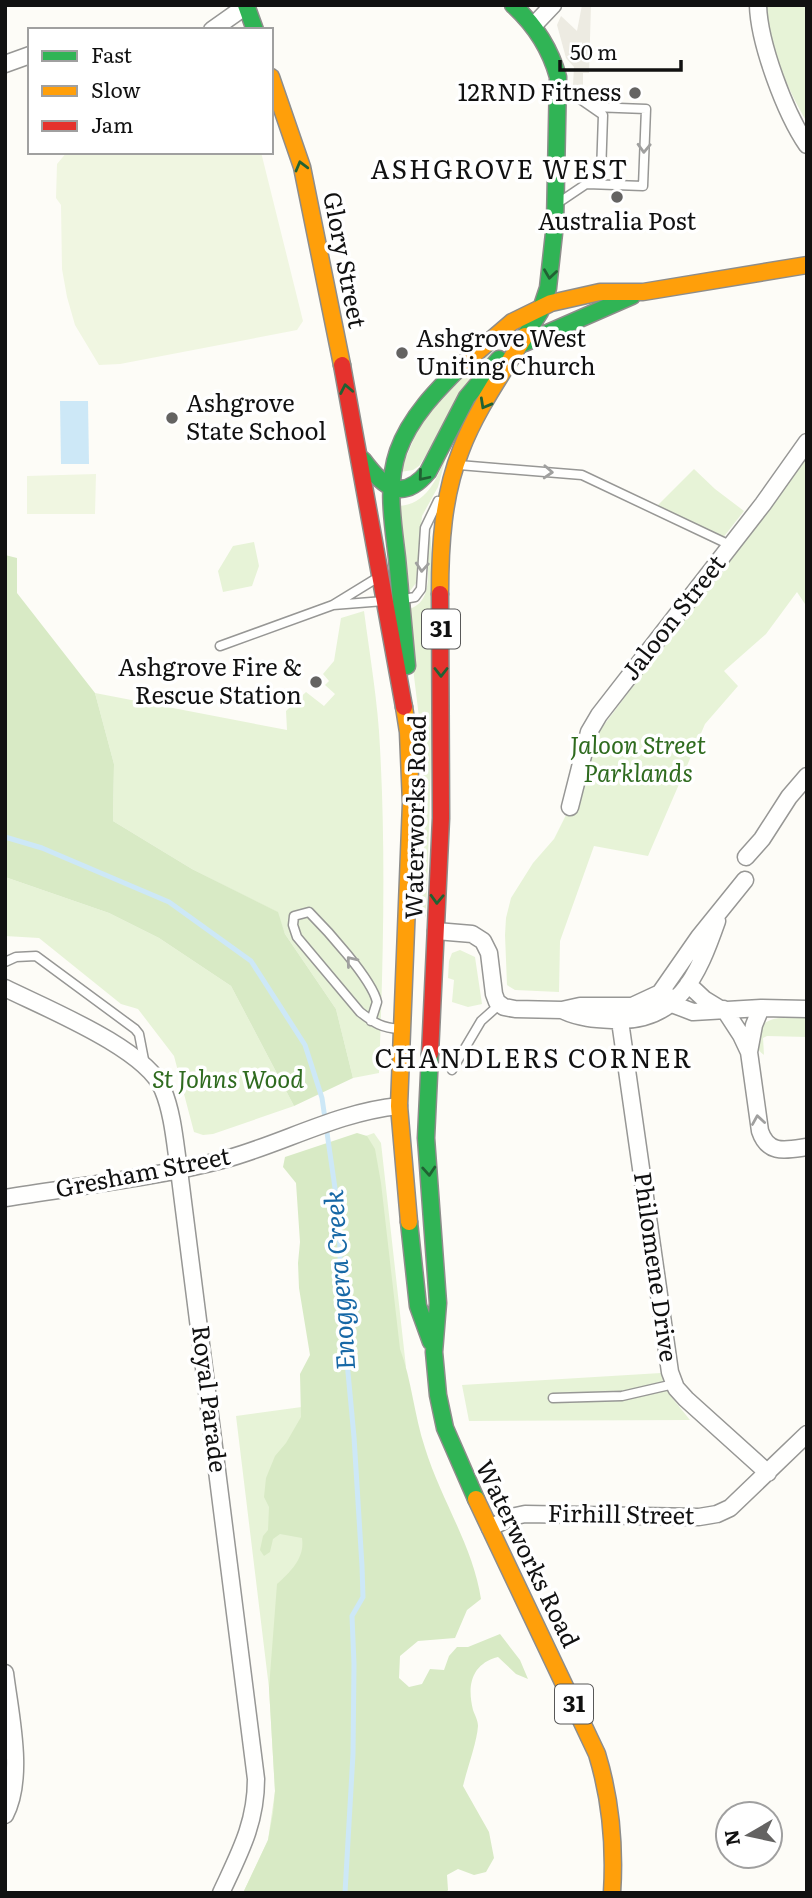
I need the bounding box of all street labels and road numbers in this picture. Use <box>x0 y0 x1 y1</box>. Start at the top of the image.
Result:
street label: Glory Street <box>316 188 377 331</box>
street label: Jaloon Street <box>612 546 732 686</box>
road number: 31 <box>422 610 460 649</box>
street label: Waterworks Road <box>394 714 433 920</box>
street label: Gresham Street <box>52 1136 233 1205</box>
street label: Philomene Drive <box>627 1169 688 1364</box>
street label: Royal Parade <box>185 1323 238 1474</box>
street label: Waterworks Road <box>469 1453 590 1653</box>
street label: Firhill Street <box>547 1494 695 1531</box>
road number: 31 <box>555 1684 593 1723</box>

